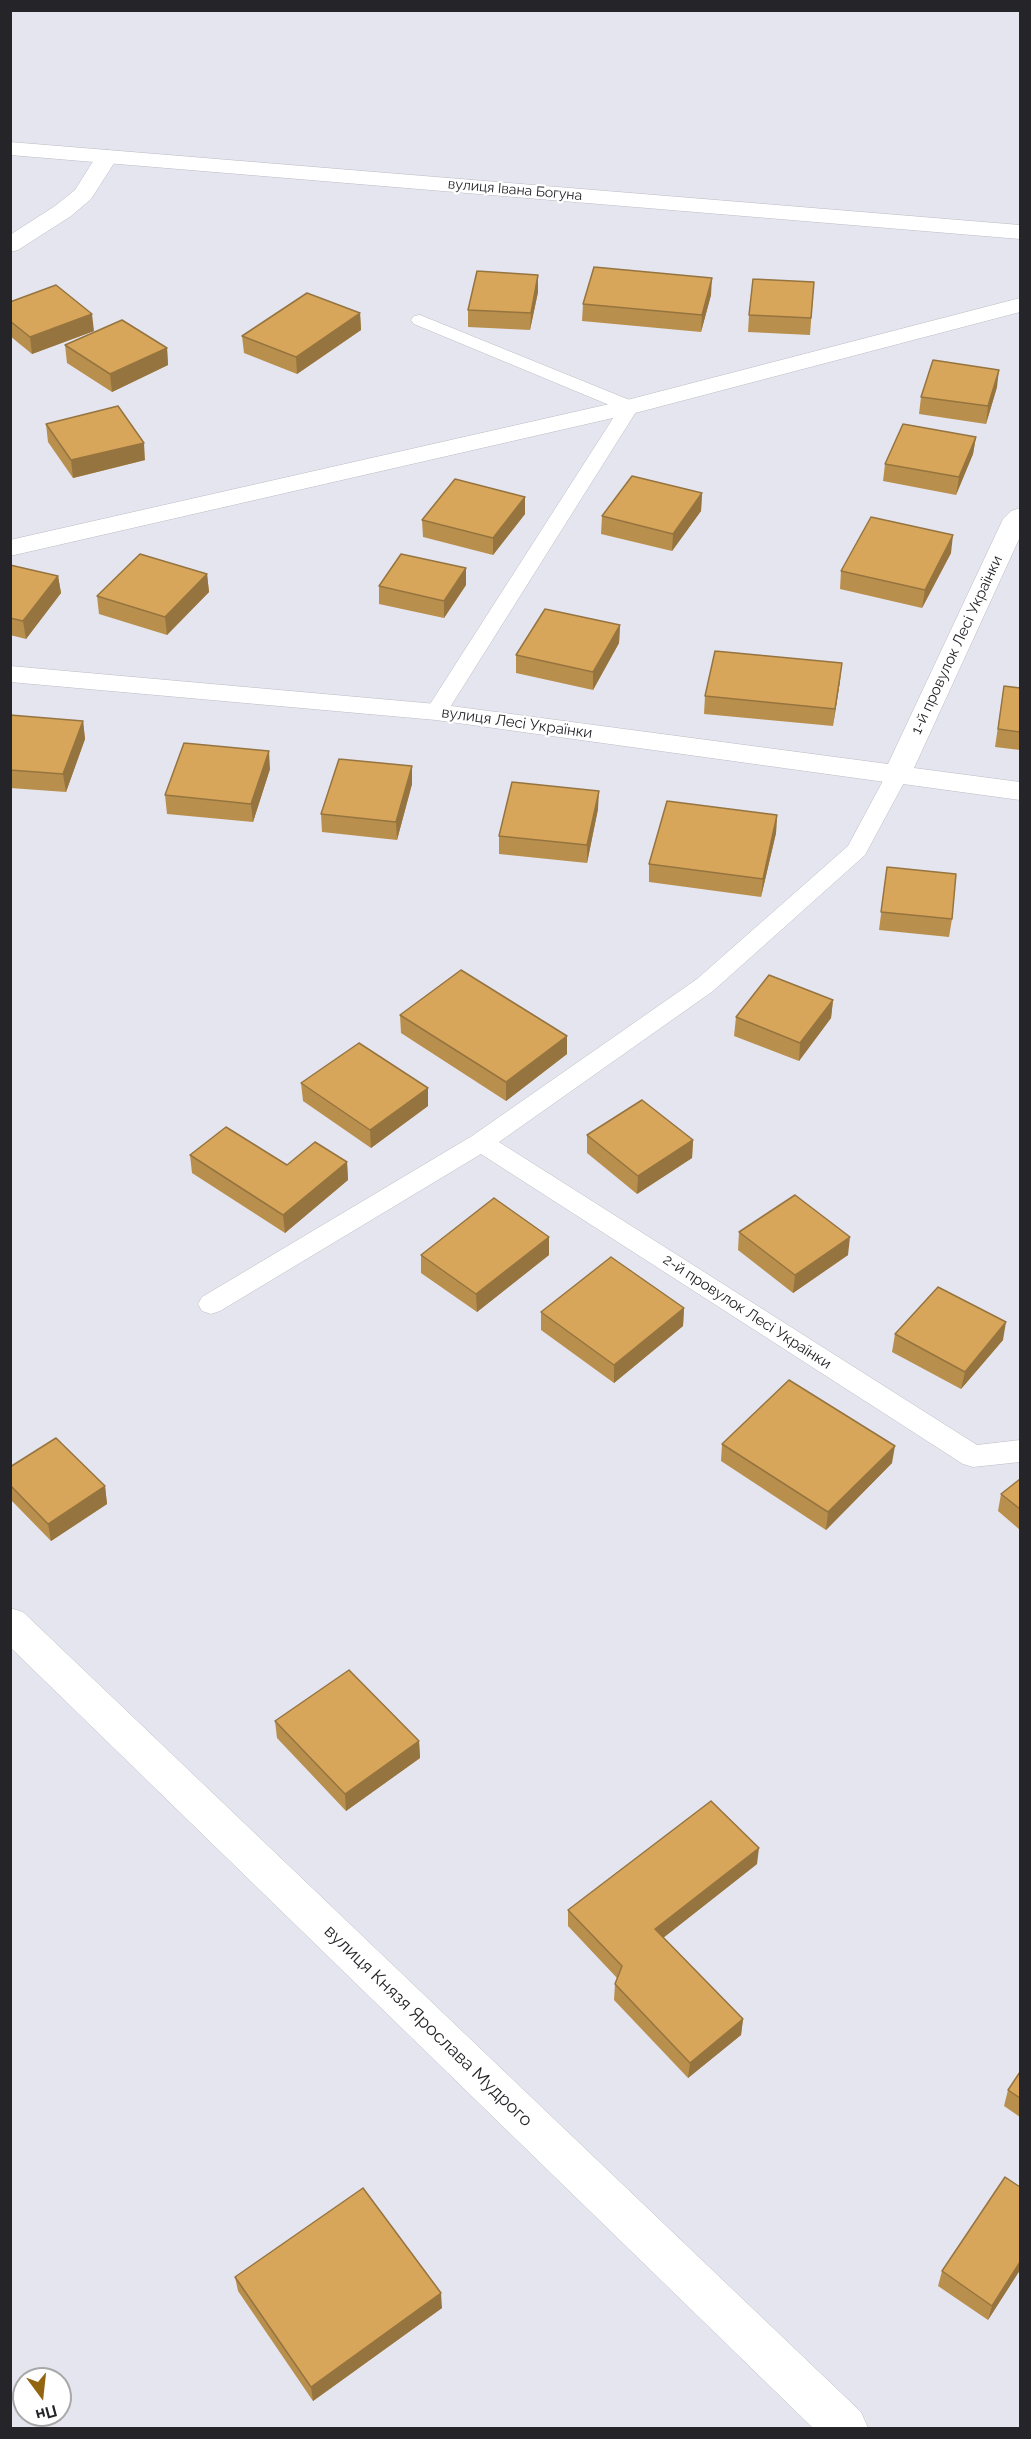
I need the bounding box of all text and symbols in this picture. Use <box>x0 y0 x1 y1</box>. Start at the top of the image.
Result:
street label: вулиця Івана Богуна <box>447 176 583 204</box>
street label: 1-й провулок Лесі Українки <box>908 553 1006 737</box>
street label: вулиця Лесі Українки <box>440 704 594 742</box>
street label: 2-й провулок Лесі Українки <box>659 1251 835 1373</box>
street label: вулиця Князя Ярослава Мудрого <box>319 1921 537 2131</box>
north arrow <box>12 2367 72 2427</box>
text: Пн <box>34 2401 59 2425</box>

